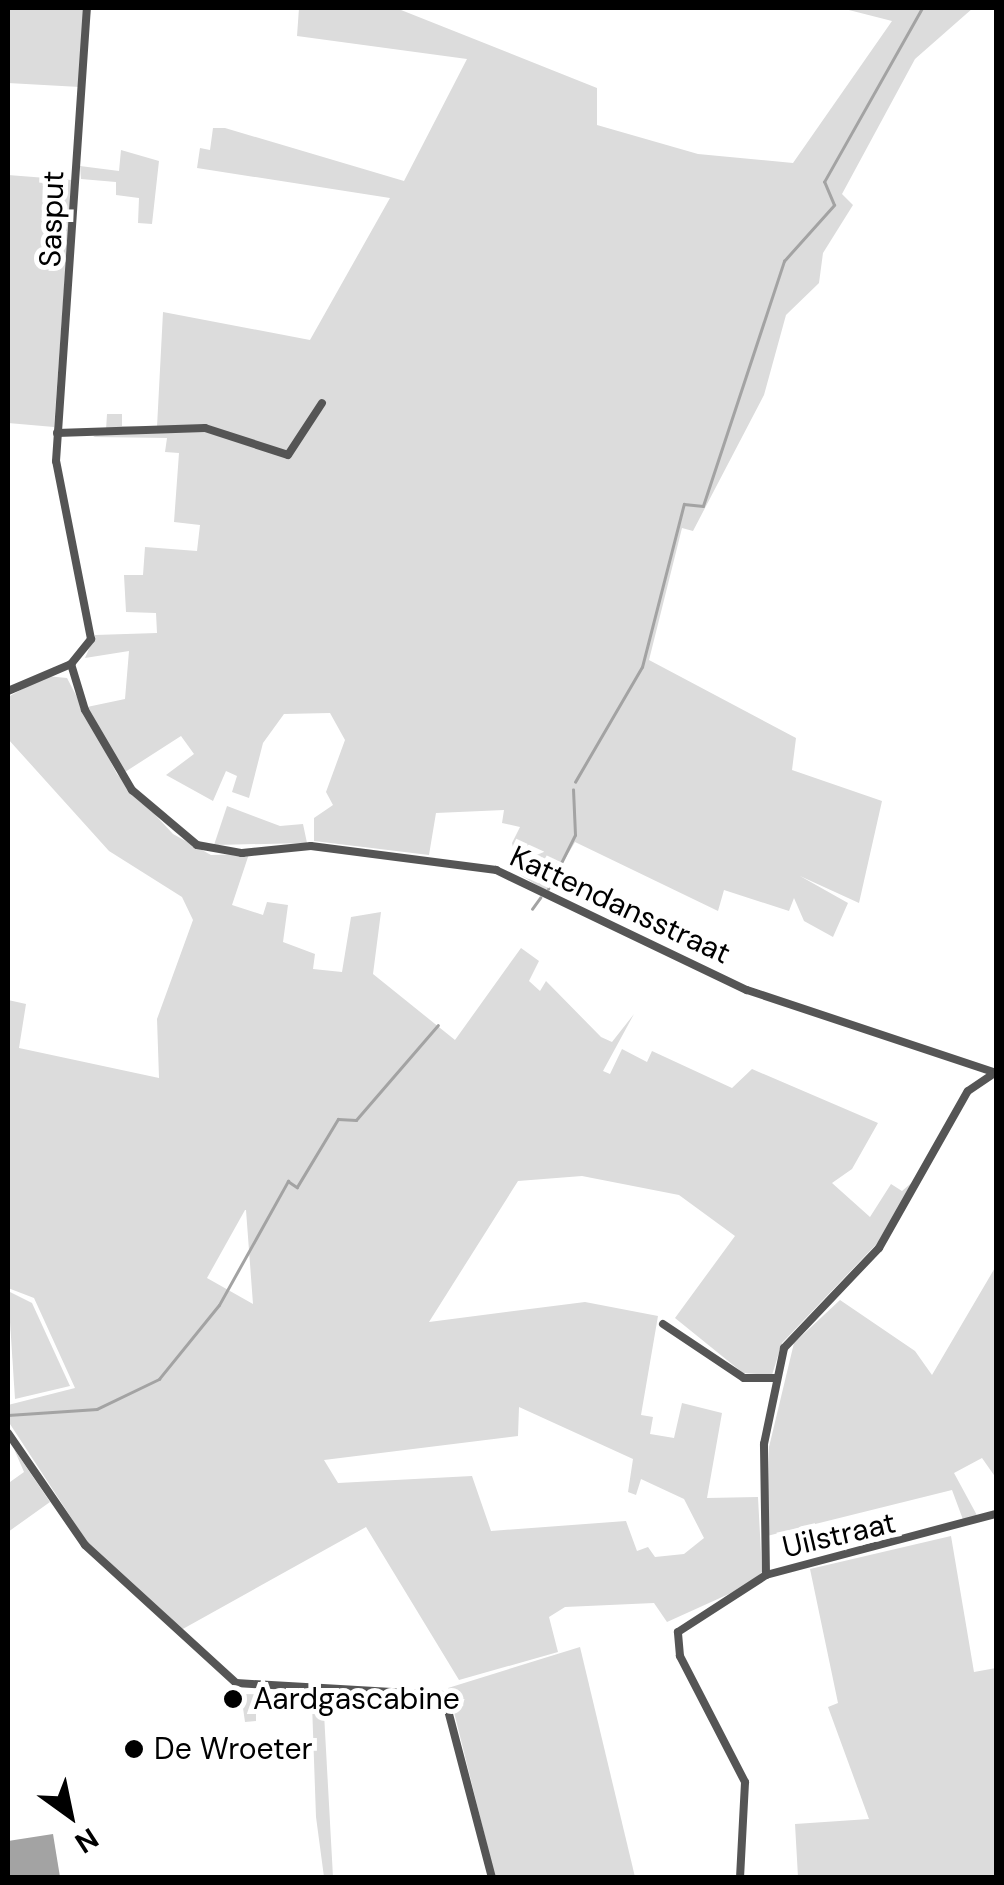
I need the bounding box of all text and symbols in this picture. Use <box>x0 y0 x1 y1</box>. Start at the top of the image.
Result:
street label: Sasput <box>32 170 72 268</box>
street label: Kattendansstraat <box>504 838 736 972</box>
street label: Uilstraat <box>779 1505 899 1565</box>
place label: Aardgascabine <box>253 1681 460 1717</box>
marker: Aardgascabine <box>222 1688 244 1710</box>
place label: De Wroeter <box>154 1731 313 1767</box>
marker: De Wroeter <box>123 1738 145 1760</box>
north arrow <box>20 1765 120 1865</box>
text: N <box>68 1819 105 1862</box>

